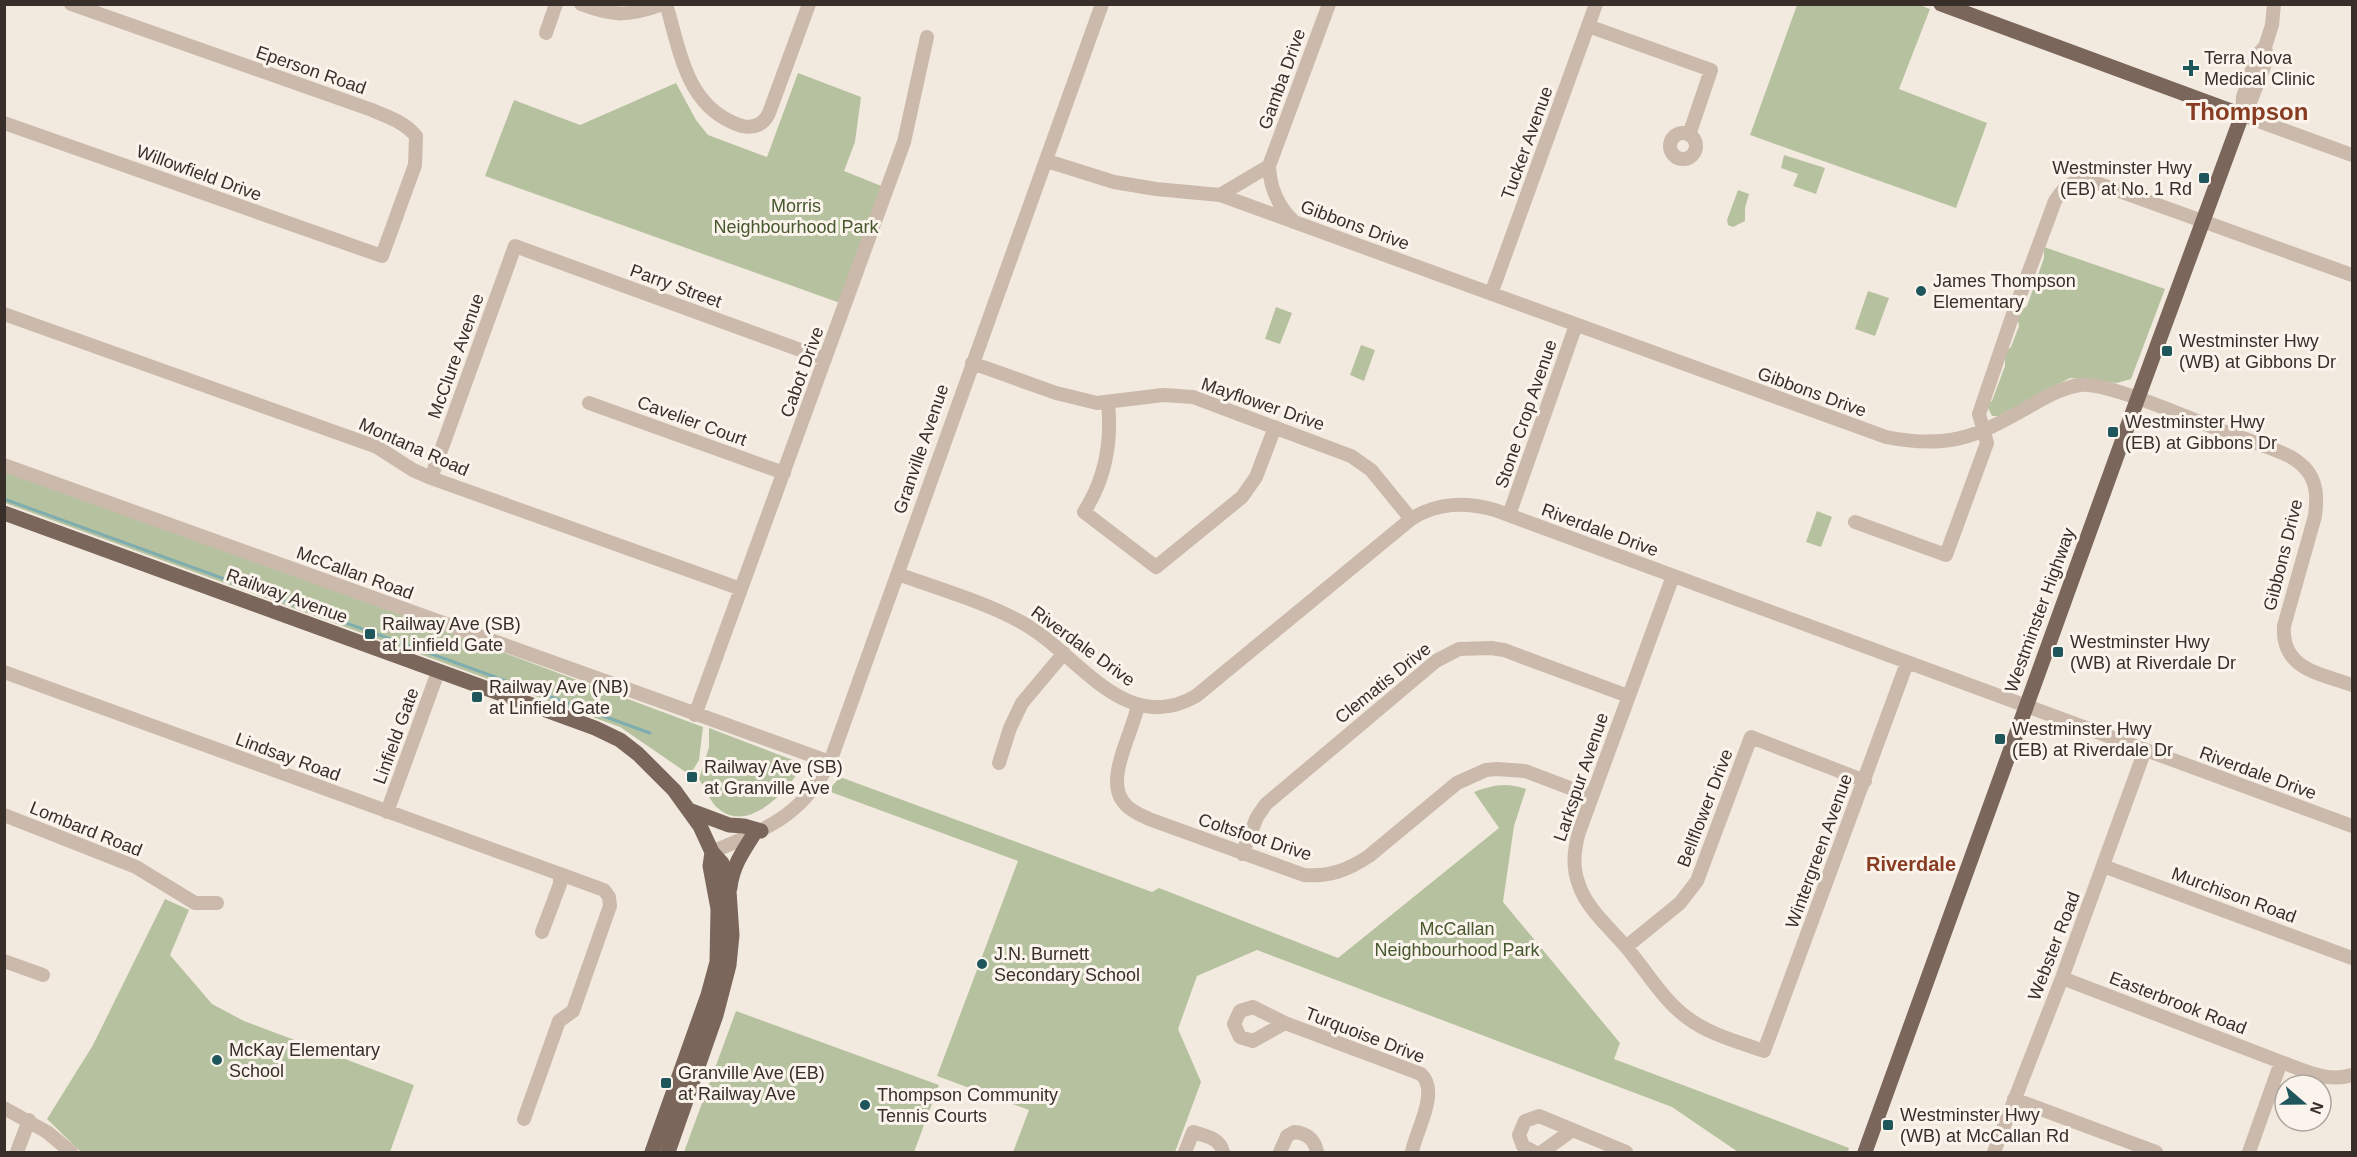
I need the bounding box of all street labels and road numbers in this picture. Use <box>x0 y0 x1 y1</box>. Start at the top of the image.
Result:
street label: Gamba Drive <box>1254 26 1310 132</box>
street label: Eperson Road <box>253 42 369 98</box>
street label: Tucker Avenue <box>1497 84 1557 202</box>
street label: Willowfield Drive <box>134 141 264 205</box>
street label: Gibbons Drive <box>1298 196 1412 254</box>
street label: Parry Street <box>627 260 725 312</box>
street label: McClure Avenue <box>424 291 488 421</box>
street label: Cabot Drive <box>776 324 828 420</box>
street label: Stone Crop Avenue <box>1491 337 1561 491</box>
street label: Gibbons Drive <box>1755 363 1869 421</box>
street label: Mayflower Drive <box>1199 374 1327 434</box>
street label: Granville Avenue <box>889 382 953 516</box>
street label: Cavelier Court <box>635 392 749 450</box>
street label: Montana Road <box>356 414 472 480</box>
street label: Gibbons Drive <box>2260 497 2306 613</box>
street label: Riverdale Drive <box>1539 500 1661 560</box>
street label: Westminster Highway <box>2001 525 2079 695</box>
street label: McCallan Road <box>294 543 416 603</box>
street label: Railway Avenue <box>224 565 350 627</box>
street label: Riverdale Drive <box>1027 602 1139 690</box>
street label: Clematis Drive <box>1331 638 1435 728</box>
street label: Linfield Gate <box>369 685 423 787</box>
street label: Larkspur Avenue <box>1550 710 1612 844</box>
street label: Lindsay Road <box>233 729 343 785</box>
street label: Riverdale Drive <box>2197 743 2319 803</box>
street label: Bellflower Drive <box>1673 746 1737 870</box>
street label: Wintergreen Avenue <box>1782 771 1856 931</box>
street label: Lombard Road <box>27 797 145 861</box>
street label: Coltsfoot Drive <box>1196 809 1314 865</box>
street label: Murchison Road <box>2169 863 2299 927</box>
street label: Webster Road <box>2024 889 2084 1003</box>
street label: Easterbrook Road <box>2107 968 2249 1038</box>
street label: Turquoise Drive <box>1302 1003 1428 1067</box>

